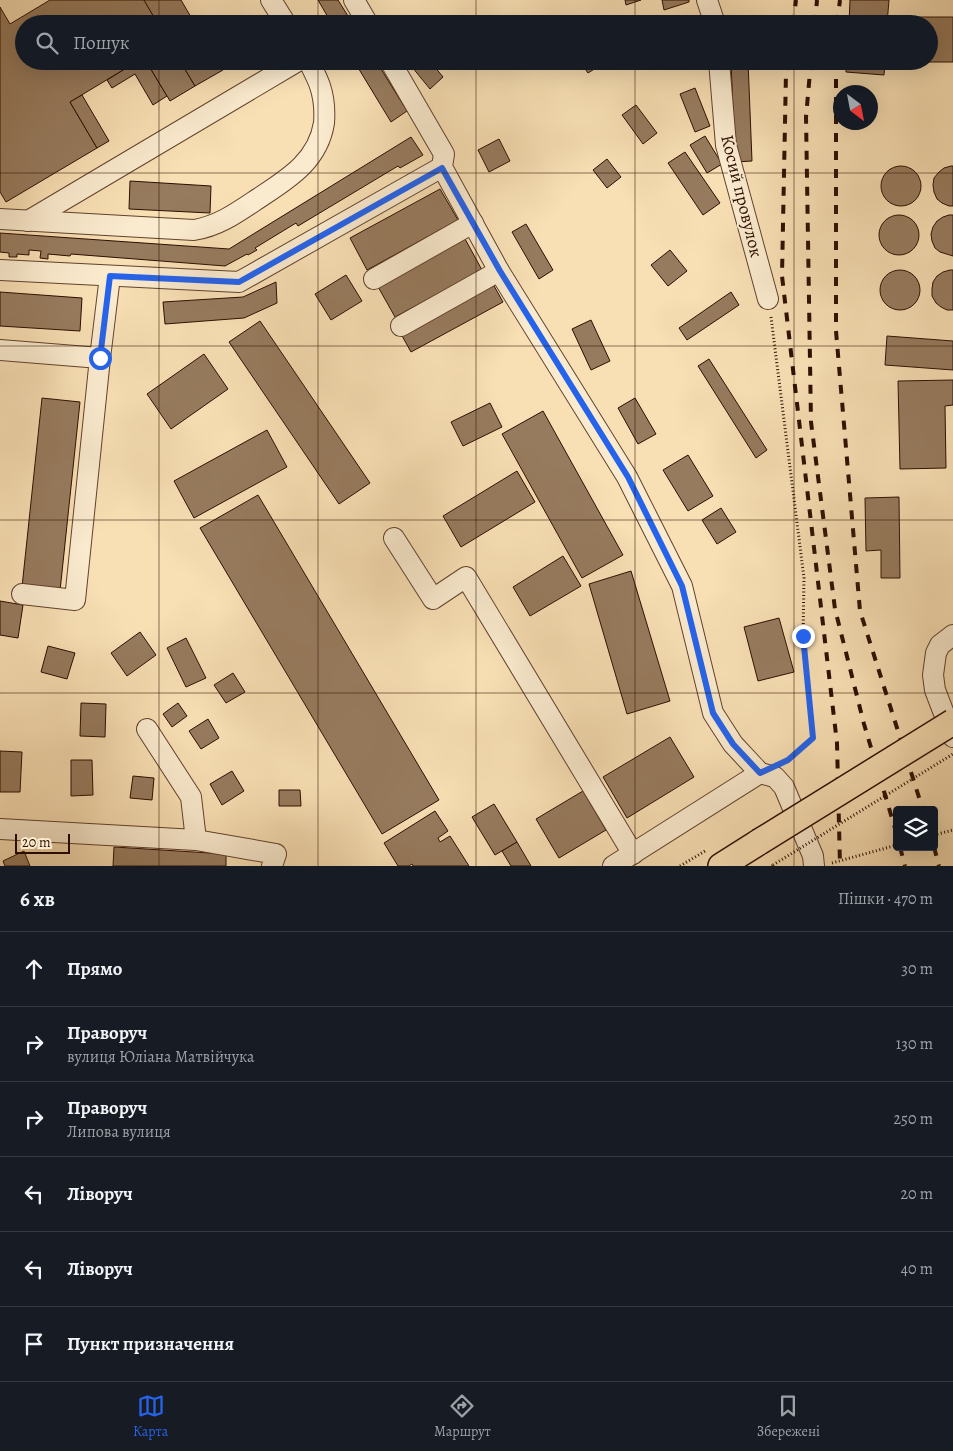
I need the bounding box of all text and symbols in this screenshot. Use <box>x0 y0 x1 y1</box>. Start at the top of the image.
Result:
search box <box>15 15 938 70</box>
icon: search <box>33 29 61 57</box>
text: Пошук <box>73 30 130 56</box>
north arrow <box>833 85 878 130</box>
street label: Косий провулок <box>715 132 769 260</box>
route start <box>89 347 112 370</box>
route end <box>792 625 815 648</box>
map controls <box>893 806 938 851</box>
button: layers <box>893 806 938 851</box>
scale bar <box>15 831 70 854</box>
text: 20 m <box>22 833 51 852</box>
text: 6 хв <box>20 885 55 913</box>
text: Пішки · 470 m <box>838 888 933 910</box>
icon: ahead <box>20 955 48 983</box>
text: Прямо <box>67 956 122 982</box>
text: 30 m <box>901 958 933 980</box>
text: Праворуч <box>67 1020 147 1046</box>
icon: right <box>20 1030 48 1058</box>
text: 130 m <box>896 1033 933 1055</box>
text: вулиця Юліана Матвійчука <box>67 1046 254 1068</box>
text: Праворуч <box>67 1095 147 1121</box>
icon: right <box>20 1105 48 1133</box>
text: 250 m <box>894 1108 933 1130</box>
text: Липова вулиця <box>67 1121 171 1143</box>
icon: left <box>20 1180 48 1208</box>
text: Ліворуч <box>67 1181 133 1207</box>
text: 20 m <box>900 1183 933 1205</box>
icon: left <box>20 1255 48 1283</box>
text: Ліворуч <box>67 1256 133 1282</box>
text: 40 m <box>901 1258 933 1280</box>
icon: arrive <box>20 1330 48 1358</box>
text: Пункт призначення <box>67 1331 234 1357</box>
tab: Карта <box>133 1392 168 1441</box>
tab: Маршрут <box>434 1392 491 1441</box>
tab: Збережені <box>757 1392 820 1441</box>

